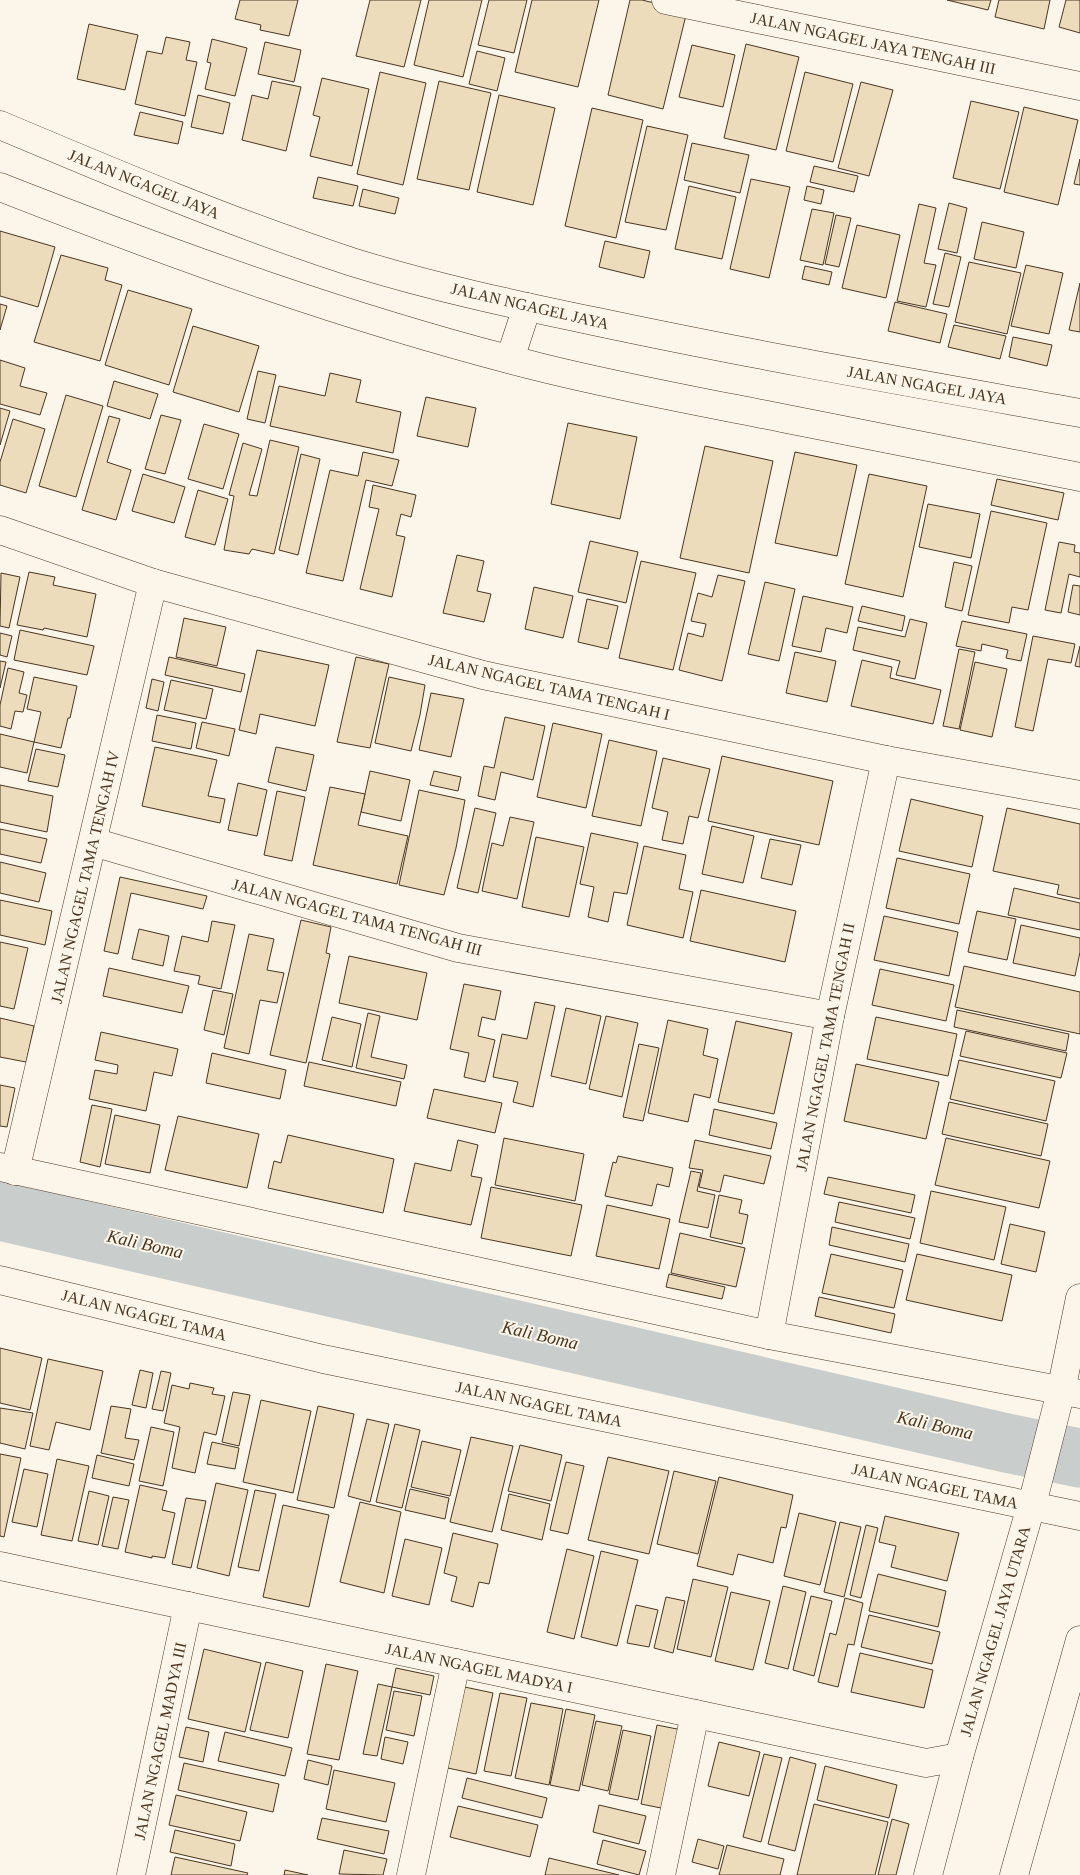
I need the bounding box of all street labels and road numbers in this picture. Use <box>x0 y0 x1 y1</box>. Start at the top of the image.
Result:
street label: JALAN NGAGEL JAYA TENGAH III <box>749 9 997 77</box>
street label: JALAN NGAGEL JAYA <box>66 146 222 222</box>
street label: JALAN NGAGEL JAYA <box>449 280 611 333</box>
street label: JALAN NGAGEL JAYA <box>846 363 1008 407</box>
street label: JALAN NGAGEL TAMA TENGAH I <box>427 651 671 723</box>
street label: JALAN NGAGEL TAMA TENGAH IV <box>48 749 122 1005</box>
street label: JALAN NGAGEL TAMA TENGAH III <box>230 875 484 959</box>
street label: JALAN NGAGEL TAMA TENGAH II <box>793 921 857 1173</box>
street label: JALAN NGAGEL TAMA <box>60 1286 229 1344</box>
street label: JALAN NGAGEL TAMA <box>454 1378 624 1430</box>
street label: JALAN NGAGEL TAMA <box>850 1460 1020 1512</box>
street label: JALAN NGAGEL JAYA UTARA <box>957 1523 1033 1738</box>
street label: JALAN NGAGEL MADYA I <box>384 1640 574 1696</box>
street label: JALAN NGAGEL MADYA III <box>131 1641 189 1841</box>

